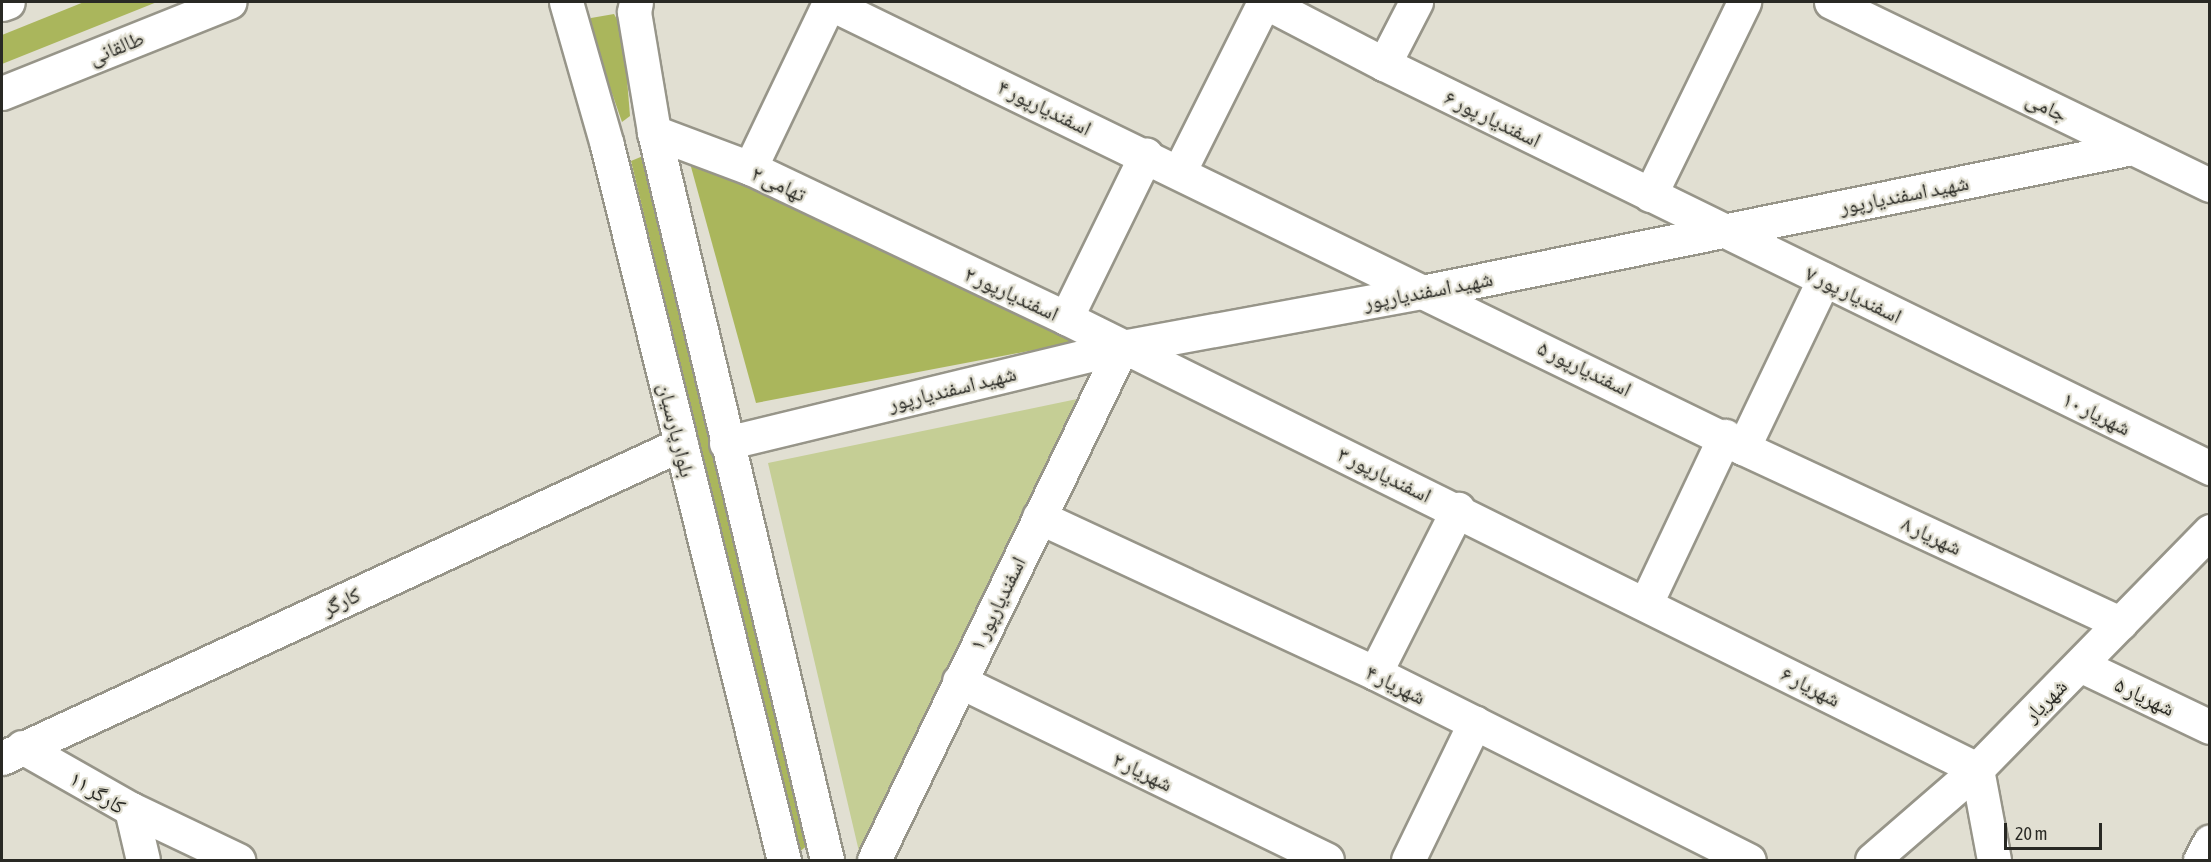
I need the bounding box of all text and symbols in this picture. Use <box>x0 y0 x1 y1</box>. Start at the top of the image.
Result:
street label: طالقانی <box>85 25 147 69</box>
street label: اسفندیارپور ۴ <box>994 74 1096 140</box>
street label: اسفندیار پور ۶ <box>1441 84 1545 152</box>
street label: جامی <box>2022 85 2072 127</box>
street label: تهامی ۲ <box>748 160 810 206</box>
street label: شهید اسفندیارپور <box>1837 169 1971 219</box>
street label: اسفندیارپور ۲ <box>961 260 1063 326</box>
street label: اسفندیار پور ۷ <box>1802 260 1906 328</box>
street label: شهید اسفندیارپور <box>1361 265 1495 315</box>
street label: اسفندیارپور ۵ <box>1534 335 1636 401</box>
street label: شهید اسفندیارپور <box>885 360 1019 416</box>
street label: بلوار پارسیان <box>653 380 701 480</box>
street label: شهریار ۱۰ <box>2059 386 2135 440</box>
street label: اسفندیارپور ۳ <box>1334 441 1436 507</box>
street label: شهریار ۸ <box>1898 510 1966 560</box>
street label: اسفندیارپور ۱ <box>964 552 1030 654</box>
street label: کارگر <box>318 581 364 621</box>
street label: شهریار ۴ <box>1362 659 1430 709</box>
street label: شهریار ۶ <box>1777 660 1845 712</box>
street label: شهریار ۵ <box>2111 671 2179 721</box>
street label: شهریار <box>2018 673 2072 727</box>
street label: شهریار ۲ <box>1109 746 1177 796</box>
street label: کارگر ۱۱ <box>65 765 131 819</box>
scale bar <box>2007 811 2104 849</box>
text: 20 m <box>2015 823 2047 844</box>

